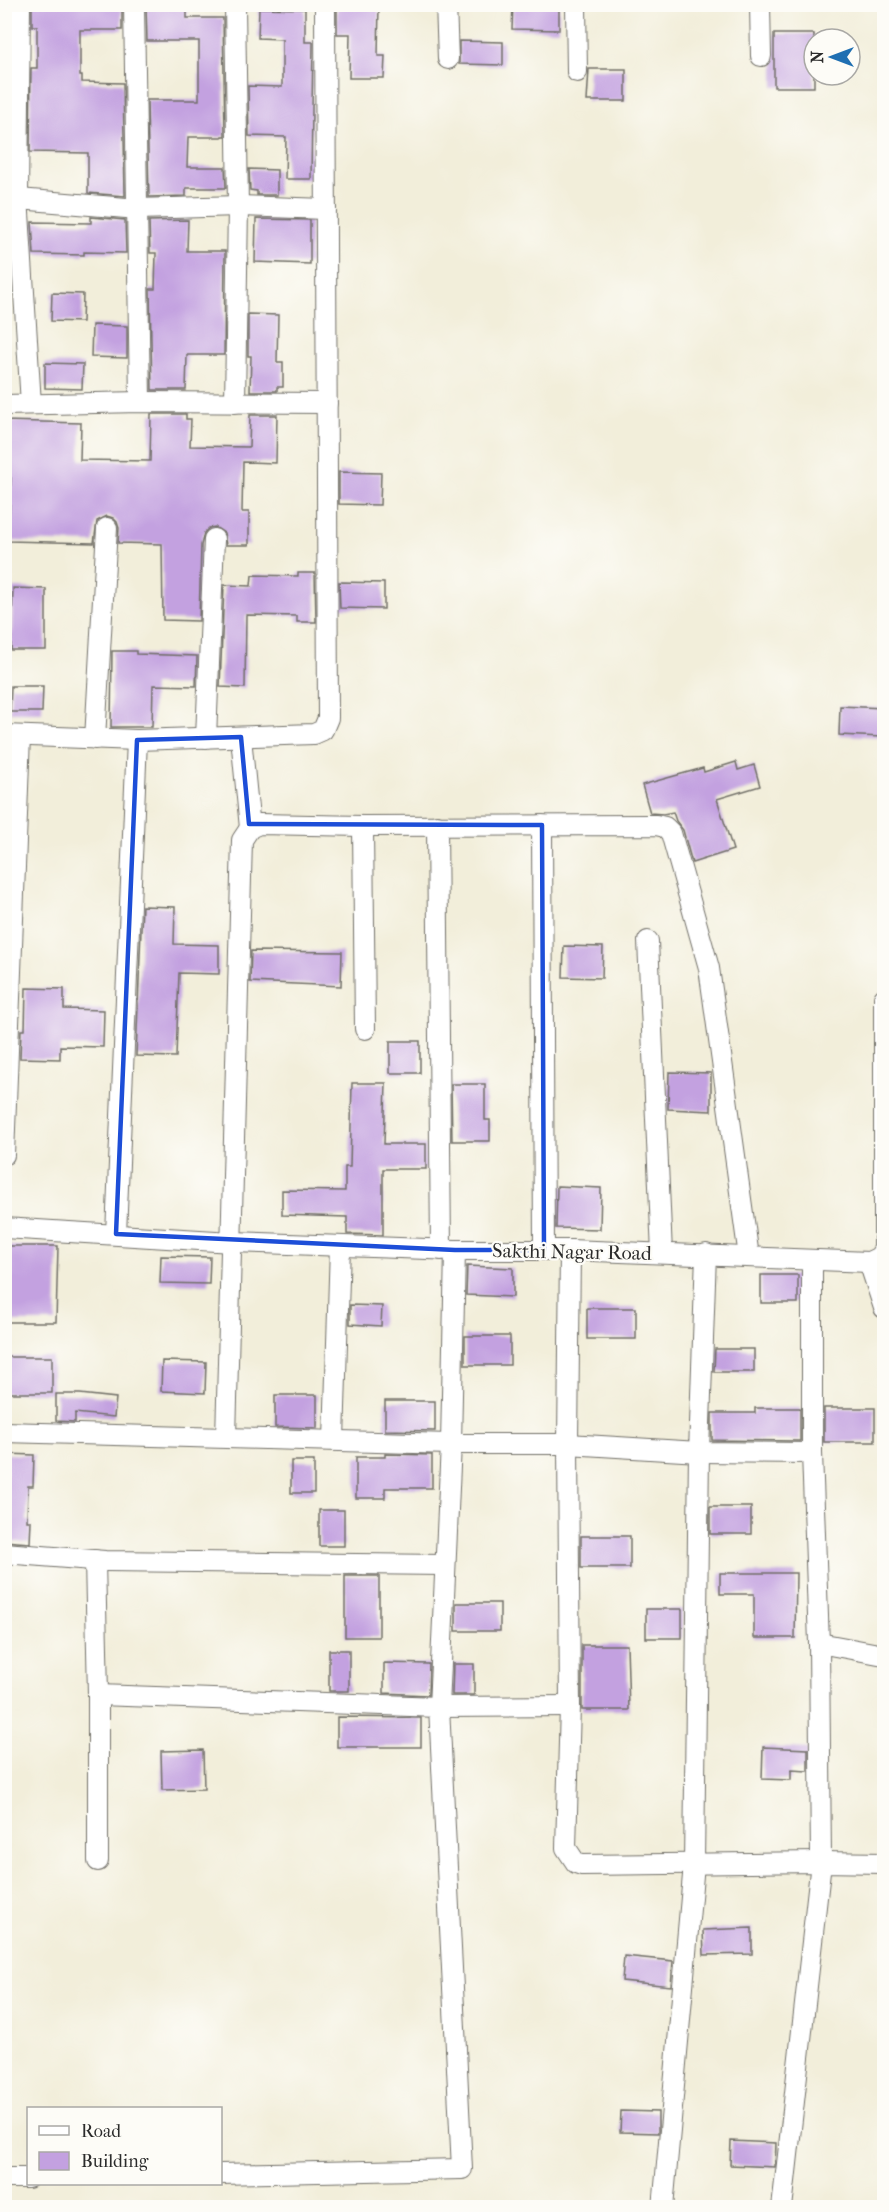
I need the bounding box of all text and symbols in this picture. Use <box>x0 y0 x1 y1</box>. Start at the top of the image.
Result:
north arrow <box>802 27 862 87</box>
text: N <box>808 50 827 63</box>
street label: Sakthi Nagar Road <box>492 1239 653 1265</box>
legend <box>27 2107 222 2185</box>
text: Road <box>81 2121 121 2142</box>
text: Building <box>81 2151 149 2172</box>

